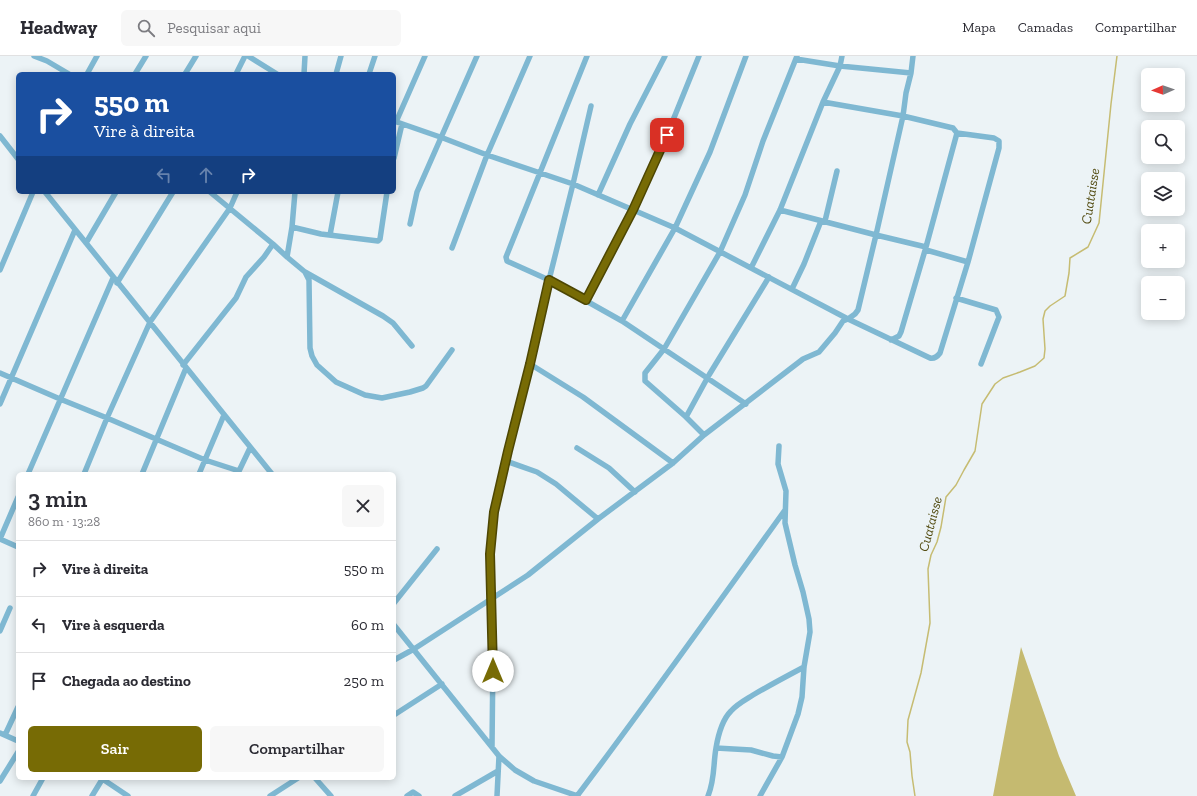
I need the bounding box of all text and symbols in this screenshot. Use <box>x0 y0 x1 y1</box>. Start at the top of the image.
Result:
search box <box>121 10 401 46</box>
text: Headway <box>20 16 97 39</box>
icon: search <box>135 17 157 39</box>
text: Pesquisar aqui <box>167 19 261 37</box>
text: Mapa <box>962 19 996 36</box>
text: Camadas <box>1018 19 1073 36</box>
text: Compartilhar <box>1095 19 1177 36</box>
north arrow <box>1141 68 1185 112</box>
map controls <box>1141 68 1185 320</box>
text: 550 m <box>94 86 169 119</box>
icon: right <box>28 88 80 140</box>
pin <box>650 118 684 152</box>
text: Vire à direita <box>94 120 195 142</box>
button: search <box>1141 120 1185 164</box>
icon: arrive <box>656 124 678 146</box>
icon: left <box>153 164 175 186</box>
icon: ahead <box>195 164 217 186</box>
icon: right <box>237 164 259 186</box>
water label: Cuataisse <box>1078 167 1103 225</box>
button: layers <box>1141 172 1185 216</box>
button: + <box>1141 224 1185 268</box>
button: − <box>1141 276 1185 320</box>
text: 3 min <box>28 484 87 513</box>
button: close <box>342 485 384 527</box>
water label: Cuataisse <box>915 495 946 554</box>
text: 860 m · 13:28 <box>28 514 100 529</box>
icon: right <box>28 558 50 580</box>
text: Vire à direita <box>62 560 148 578</box>
text: 550 m <box>344 560 384 578</box>
icon: left <box>28 614 50 636</box>
text: Vire à esquerda <box>62 616 165 634</box>
text: 60 m <box>351 616 384 634</box>
position arrow <box>472 650 514 692</box>
icon: arrive <box>28 670 50 692</box>
text: Chegada ao destino <box>62 672 191 690</box>
text: 250 m <box>344 672 384 690</box>
button: Sair <box>28 726 202 772</box>
button: Compartilhar <box>210 726 384 772</box>

